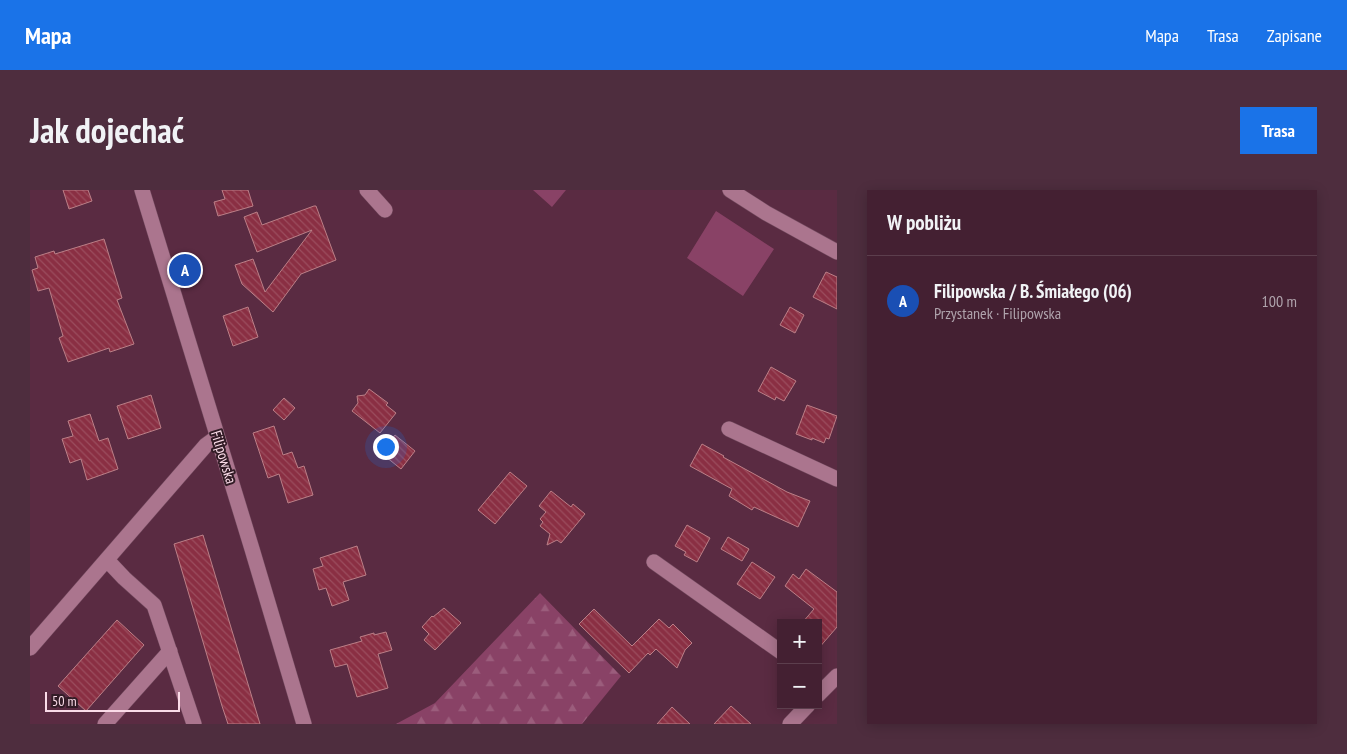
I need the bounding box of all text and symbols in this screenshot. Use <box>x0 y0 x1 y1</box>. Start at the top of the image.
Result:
text: Mapa <box>25 20 72 51</box>
text: Mapa <box>1145 24 1179 47</box>
text: Trasa <box>1207 24 1239 47</box>
text: Zapisane <box>1267 24 1322 47</box>
text: Jak dojechać <box>30 107 184 153</box>
button: Trasa <box>1240 107 1317 154</box>
text: W pobliżu <box>887 209 961 236</box>
pin: A <box>169 251 201 289</box>
text: Filipowska / B. Śmiałego (06) <box>934 279 1132 303</box>
text: A <box>899 291 907 311</box>
text: 100 m <box>1262 291 1297 311</box>
text: Przystanek · Filipowska <box>934 303 1061 323</box>
street label: Filipowska <box>207 428 241 486</box>
your location <box>373 434 399 460</box>
map controls <box>777 619 822 709</box>
button: + <box>777 619 822 664</box>
button: − <box>777 664 822 709</box>
scale bar <box>45 689 180 712</box>
text: 50 m <box>52 692 77 710</box>

